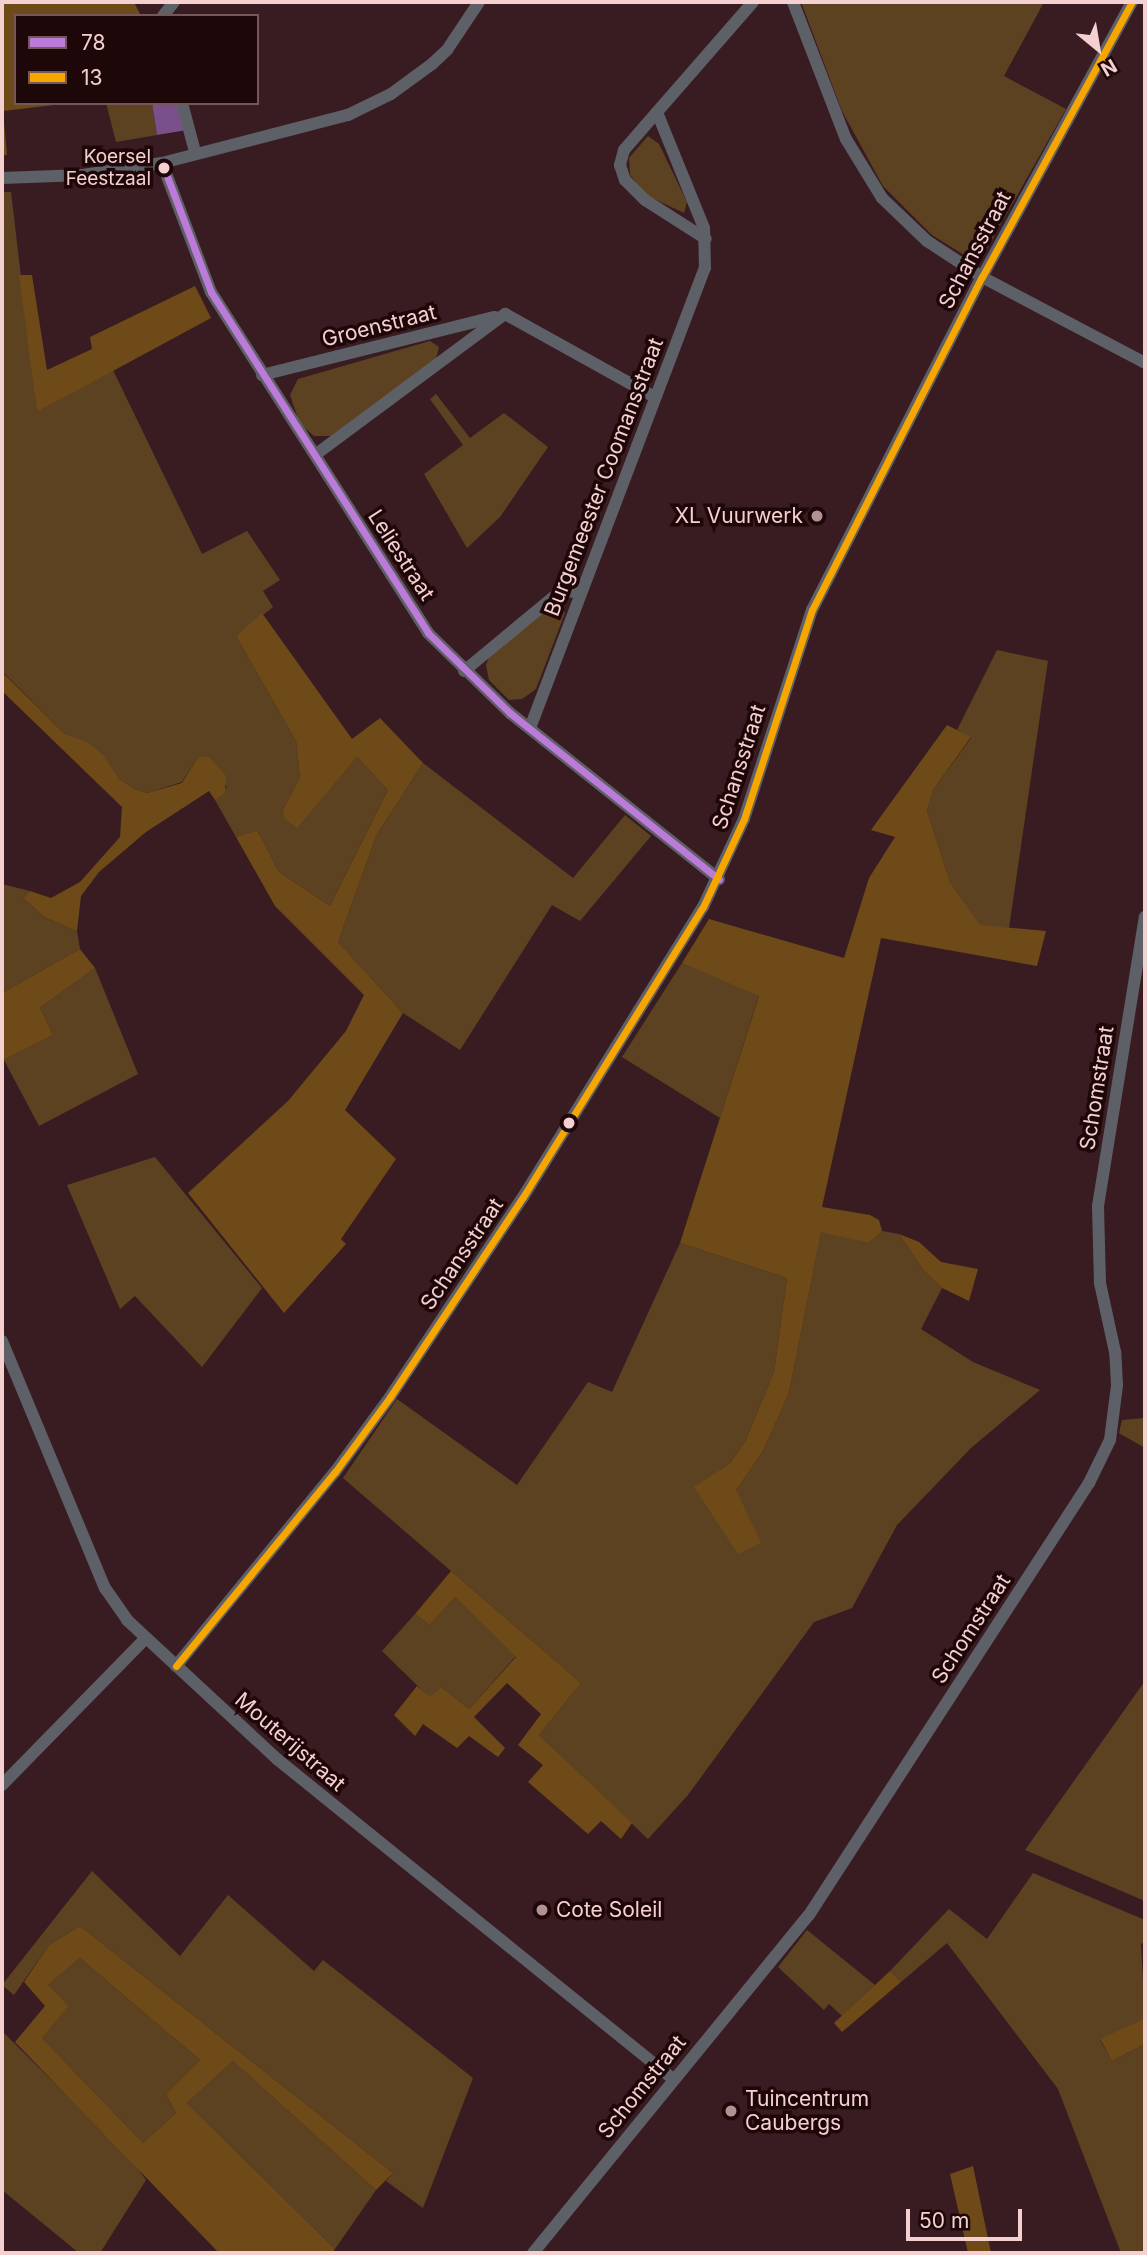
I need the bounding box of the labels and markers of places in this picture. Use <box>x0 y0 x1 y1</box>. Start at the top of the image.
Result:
place label: Koersel Feestzaal <box>66 146 151 190</box>
marker: Koersel Feestzaal <box>157 161 171 175</box>
place label: XL Vuurwerk <box>675 503 803 529</box>
marker: XL Vuurwerk <box>809 508 825 524</box>
unlabelled marker <box>562 1116 576 1130</box>
place label: Cote Soleil <box>556 1897 662 1923</box>
marker: Cote Soleil <box>534 1902 550 1918</box>
place label: Tuincentrum Caubergs <box>745 2086 869 2136</box>
marker: Tuincentrum Caubergs <box>723 2103 739 2119</box>

